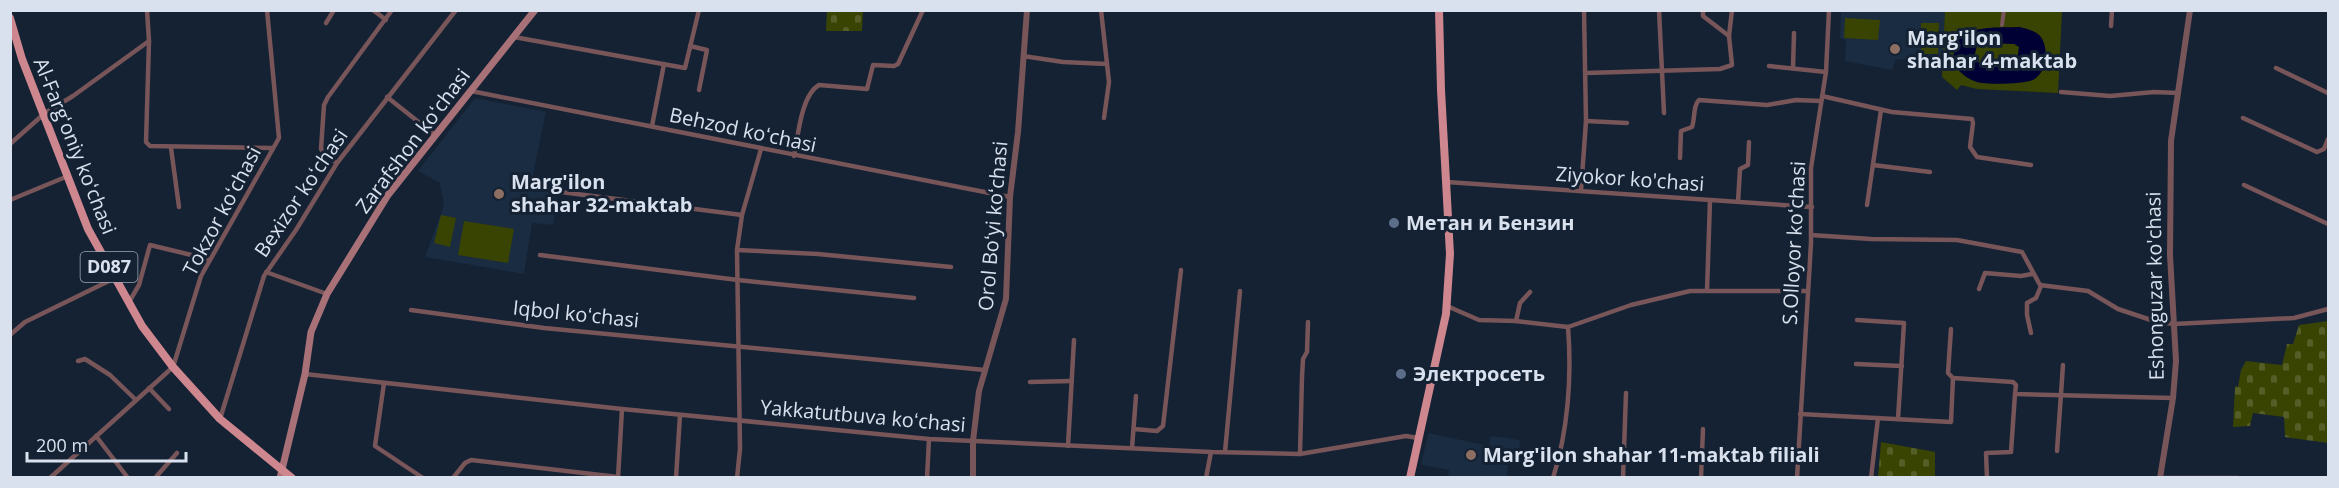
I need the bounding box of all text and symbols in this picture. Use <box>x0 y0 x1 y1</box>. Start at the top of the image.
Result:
place label: Marg'ilon shahar 4-maktab <box>1907 24 2077 74</box>
marker: Marg'ilon shahar 4-maktab <box>1888 42 1902 56</box>
street label: Al-Fargʻoniy koʻchasi <box>28 54 123 238</box>
street label: Zarafshon koʻchasi <box>349 63 476 218</box>
street label: Behzod koʻchasi <box>667 101 819 158</box>
street label: Bexizor koʻchasi <box>248 123 353 262</box>
street label: Orol Boʻyi koʻchasi <box>972 140 1013 312</box>
street label: Tokzor koʻchasi <box>176 141 267 280</box>
street label: Ziyokor ko'chasi <box>1555 160 1705 197</box>
street label: S.Olloyor koʻchasi <box>1776 160 1811 325</box>
place label: Marg'ilon shahar 32-maktab <box>511 168 693 218</box>
marker: Marg'ilon shahar 32-maktab <box>492 187 506 201</box>
street label: Eshonguzar ko'chasi <box>2139 191 2170 381</box>
place label: Метан и Бензин <box>1406 209 1574 236</box>
marker: Метан и Бензин <box>1387 216 1401 230</box>
road number: D087 <box>80 252 138 282</box>
street label: Iqbol koʻchasi <box>512 293 641 334</box>
place label: Электросеть <box>1413 360 1545 387</box>
marker: Электросеть <box>1394 367 1408 381</box>
street label: Yakkatutbuva koʻchasi <box>759 393 967 438</box>
scale bar <box>27 425 186 463</box>
text: 200 m <box>36 433 88 457</box>
place label: Marg'ilon shahar 11-maktab filiali <box>1483 441 1820 468</box>
marker: Marg'ilon shahar 11-maktab filiali <box>1464 448 1478 462</box>

